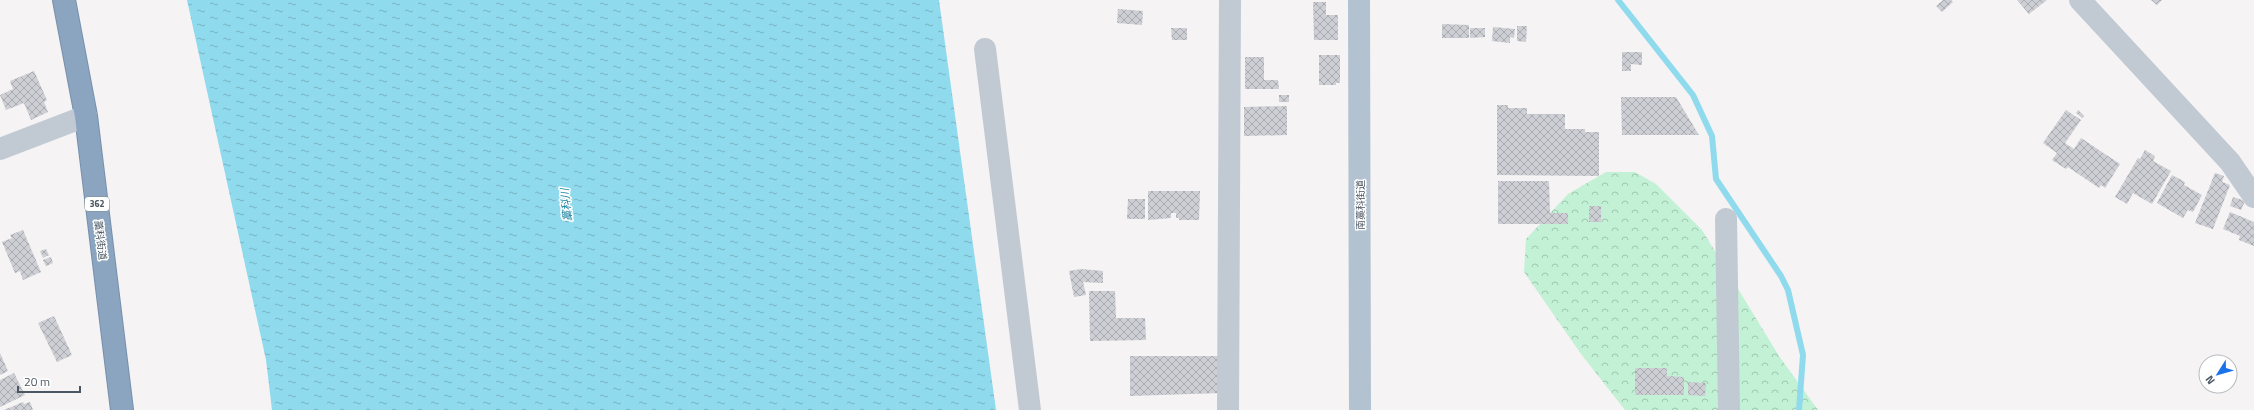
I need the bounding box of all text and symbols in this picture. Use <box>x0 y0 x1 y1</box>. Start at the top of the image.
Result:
street label: 南藁科街道 <box>1353 180 1368 230</box>
water label: 藁科川 <box>556 187 576 222</box>
road number: 362 <box>85 197 109 211</box>
street label: 藁科街道 <box>91 219 110 261</box>
north arrow <box>2198 354 2238 394</box>
scale bar <box>18 368 80 394</box>
text: 20 m <box>24 372 50 391</box>
text: N <box>2201 372 2219 388</box>

